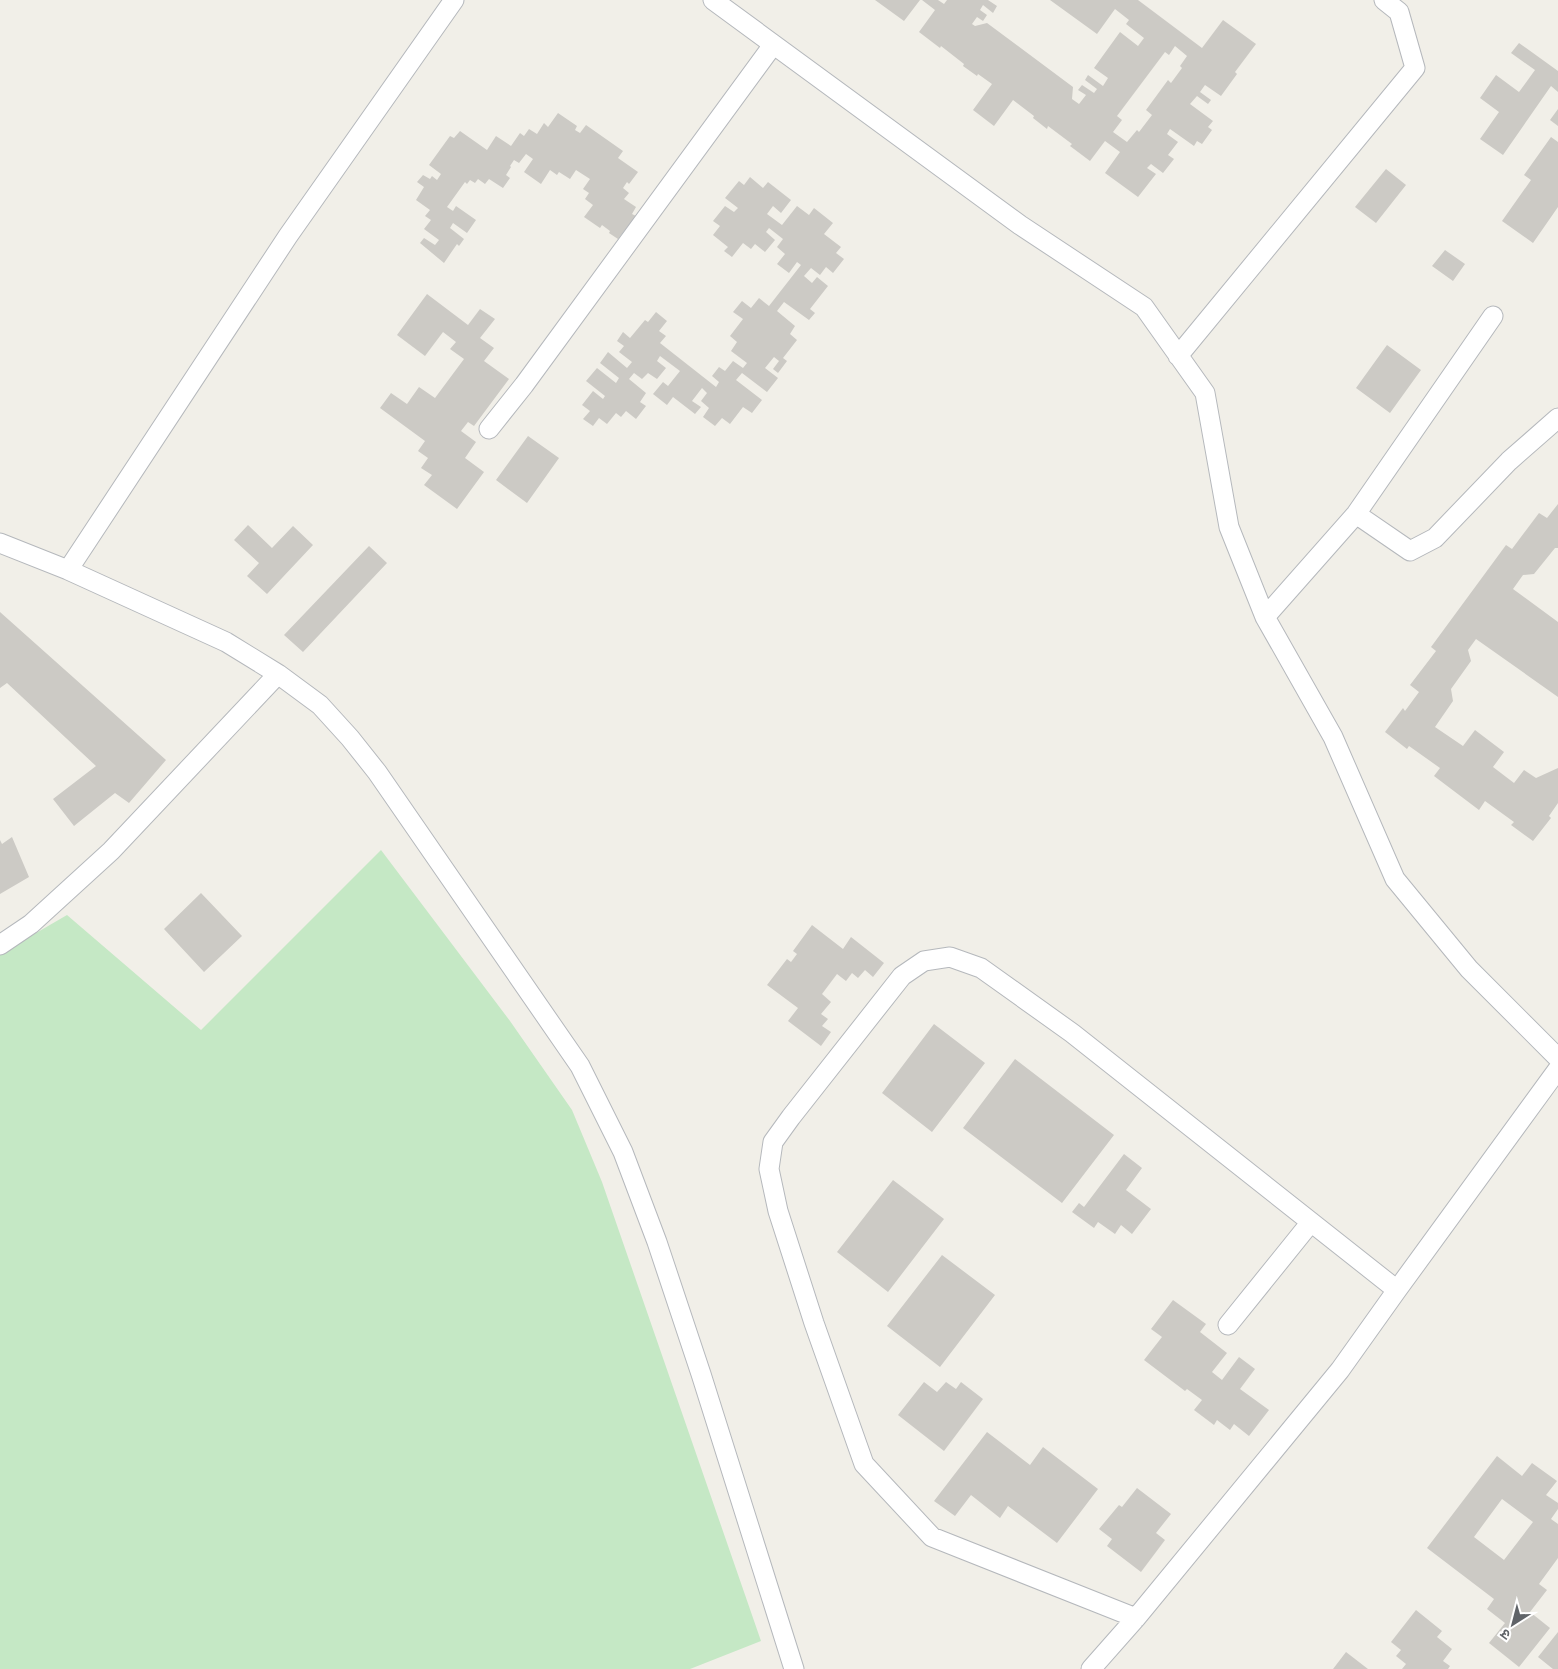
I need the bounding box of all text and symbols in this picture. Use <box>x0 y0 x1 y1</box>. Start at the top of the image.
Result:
north arrow <box>1488 1599 1538 1649</box>
text: उ <box>1496 1625 1513 1644</box>

